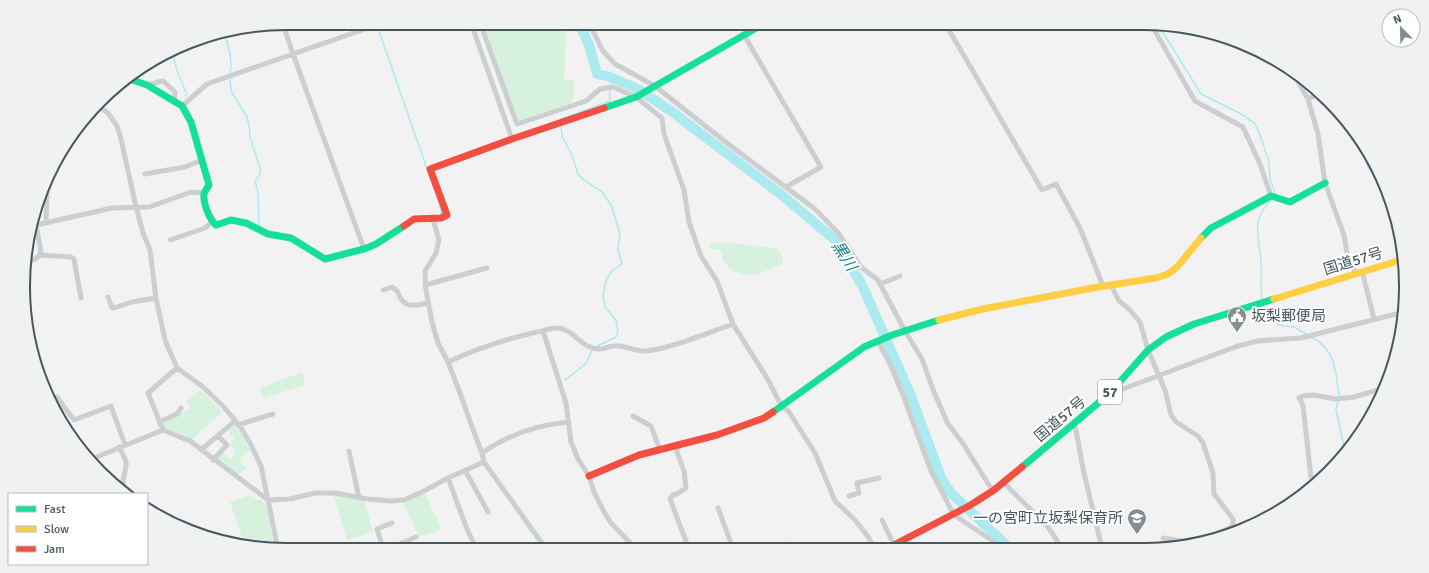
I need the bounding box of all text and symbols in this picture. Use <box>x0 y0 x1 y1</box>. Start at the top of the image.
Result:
north arrow <box>1381 8 1421 48</box>
text: N <box>1391 12 1403 27</box>
water label: 黒川 <box>827 237 862 277</box>
street label: 国道57号 <box>1321 243 1385 279</box>
public building icon: 坂梨郵便局 <box>1226 305 1248 333</box>
place label: 坂梨郵便局 <box>1251 307 1326 325</box>
road number: 57 <box>1098 380 1122 404</box>
street label: 国道57号 <box>1031 392 1089 446</box>
legend <box>8 493 148 565</box>
text: Fast <box>44 502 65 517</box>
school or university icon: 一の宮町立坂梨保育所 <box>1126 507 1148 535</box>
place label: 一の宮町立坂梨保育所 <box>973 509 1123 527</box>
text: Slow <box>44 522 69 537</box>
text: Jam <box>44 542 65 557</box>

